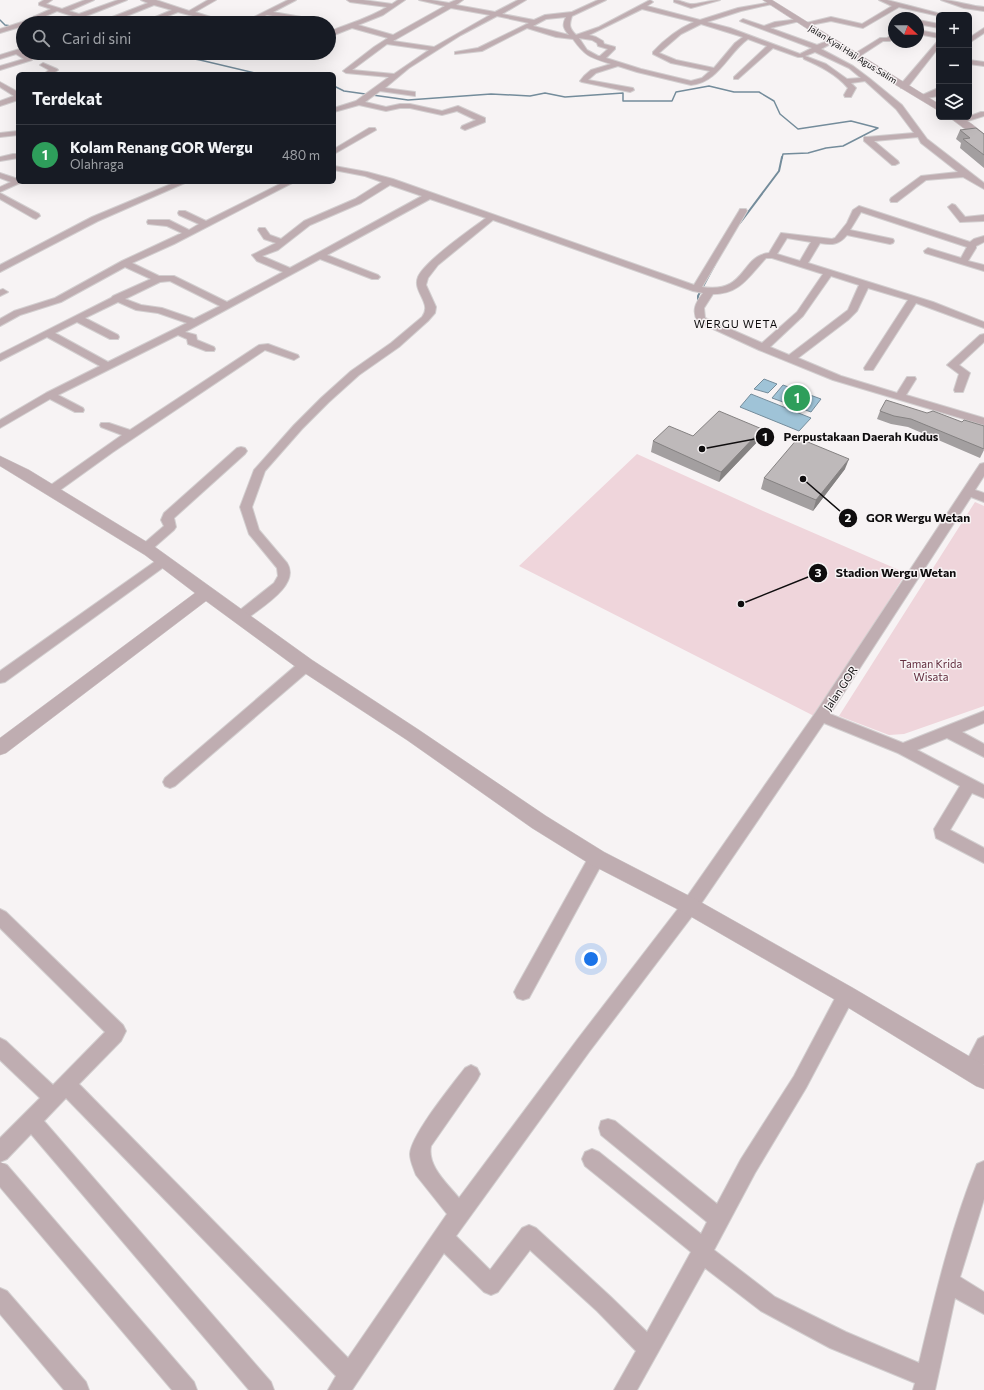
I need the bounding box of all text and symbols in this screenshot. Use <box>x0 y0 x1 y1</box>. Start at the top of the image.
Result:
north arrow <box>888 12 924 48</box>
map controls <box>936 12 972 120</box>
button: + <box>936 12 972 48</box>
search box <box>16 16 336 60</box>
street label: Jalan Kyai Haji Agus Salim <box>807 22 899 86</box>
icon: search <box>30 27 52 49</box>
text: Cari di sini <box>62 29 131 47</box>
button: − <box>936 48 972 84</box>
button: layers <box>936 84 972 120</box>
text: Terdekat <box>32 88 102 109</box>
text: Kolam Renang GOR Wergu <box>70 138 253 156</box>
text: 1 <box>42 147 48 163</box>
text: 480 m <box>282 147 320 163</box>
text: Olahraga <box>70 156 124 172</box>
district label: WERGU WETA <box>694 317 778 330</box>
pin: 1 <box>784 383 810 413</box>
callout: Perpustakaan Daerah Kudus <box>755 425 946 449</box>
text: 1 <box>762 429 768 443</box>
text: Perpustakaan Daerah Kudus <box>784 429 939 443</box>
callout: GOR Wergu Wetan <box>838 506 978 530</box>
text: 2 <box>845 510 852 524</box>
text: GOR Wergu Wetan <box>866 510 970 524</box>
callout: Stadion Wergu Wetan <box>808 561 964 585</box>
text: 3 <box>815 565 822 579</box>
text: Stadion Wergu Wetan <box>836 565 956 579</box>
park label: Taman Krida Wisata <box>900 657 962 683</box>
street label: Jalan GOR <box>821 663 861 713</box>
your location <box>581 949 601 969</box>

